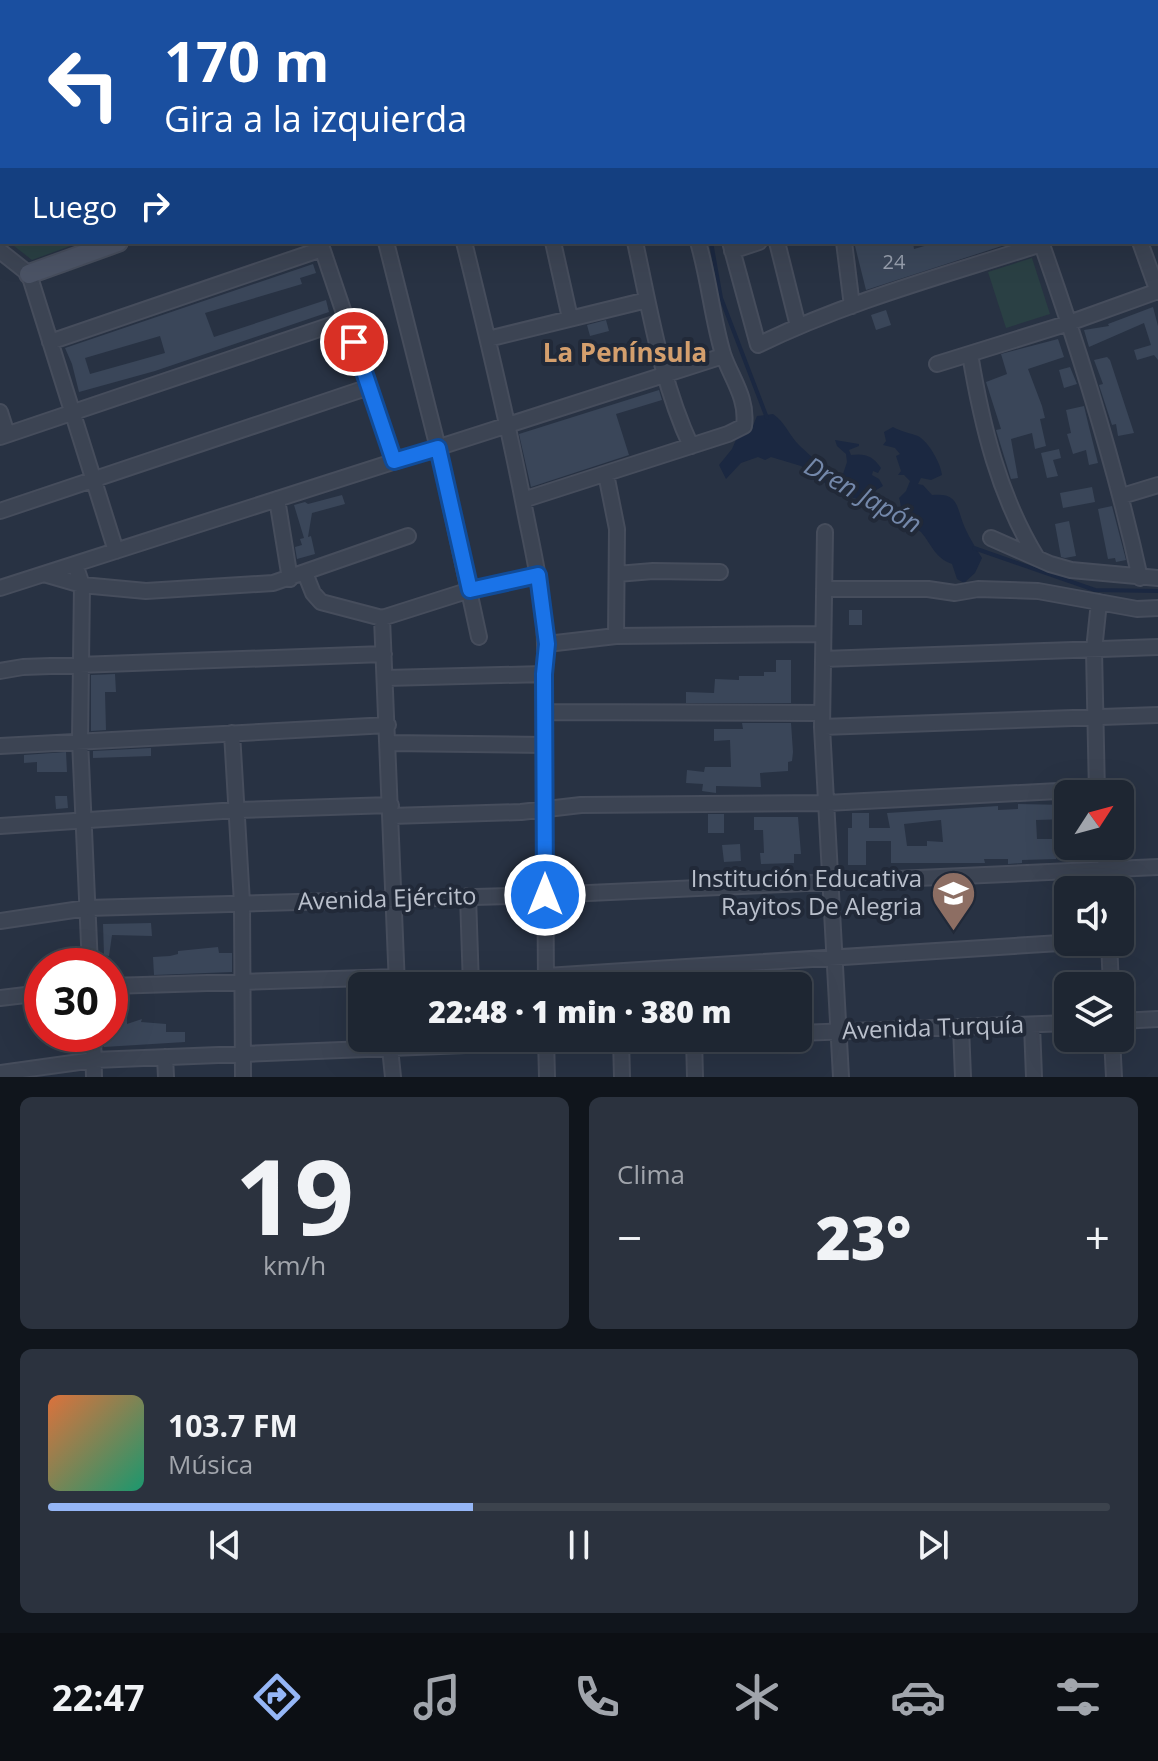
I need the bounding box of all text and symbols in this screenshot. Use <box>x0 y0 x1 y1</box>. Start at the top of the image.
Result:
text: 170 m <box>164 22 330 98</box>
icon: left <box>32 32 136 136</box>
text: Gira a la izquierda <box>164 94 467 143</box>
icon: right <box>133 184 177 228</box>
text: Luego <box>32 186 117 227</box>
house number: 24 <box>883 248 906 275</box>
pin <box>320 308 388 376</box>
icon: arrive <box>332 320 376 364</box>
district label: La Península <box>543 334 707 370</box>
water label: Dren Japón <box>798 447 928 541</box>
north arrow <box>1054 780 1134 860</box>
map controls <box>1054 780 1134 1052</box>
position arrow <box>503 853 587 937</box>
place label: Institución Educativa Rayitos De Alegria <box>691 861 922 922</box>
school or university icon: Institución Educativa Rayitos De Alegria <box>929 869 977 932</box>
button: sound <box>1054 876 1134 956</box>
street label: Avenida Ejército <box>297 878 477 917</box>
speed limit sign: 30 <box>24 948 128 1052</box>
button: layers <box>1054 972 1134 1052</box>
text: 22:48 · 1 min · 380 m <box>428 991 732 1032</box>
street label: Avenida Turquía <box>841 1007 1025 1046</box>
text: 19 <box>235 1124 354 1265</box>
text: Clima <box>617 1156 685 1192</box>
text: 23° <box>816 1196 911 1278</box>
text: − <box>617 1207 642 1267</box>
text: + <box>1085 1207 1110 1267</box>
text: km/h <box>263 1247 326 1283</box>
text: 103.7 FM <box>168 1405 298 1446</box>
text: Música <box>168 1446 253 1482</box>
icon: previous <box>203 1523 247 1567</box>
icon: pause <box>557 1523 601 1567</box>
icon: next <box>911 1523 955 1567</box>
icon: directions <box>249 1669 305 1725</box>
icon: music <box>409 1669 465 1725</box>
icon: phone <box>569 1669 625 1725</box>
icon: climate <box>729 1669 785 1725</box>
icon: car <box>890 1669 946 1725</box>
icon: filters <box>1050 1669 1106 1725</box>
text: 22:47 <box>52 1673 145 1722</box>

